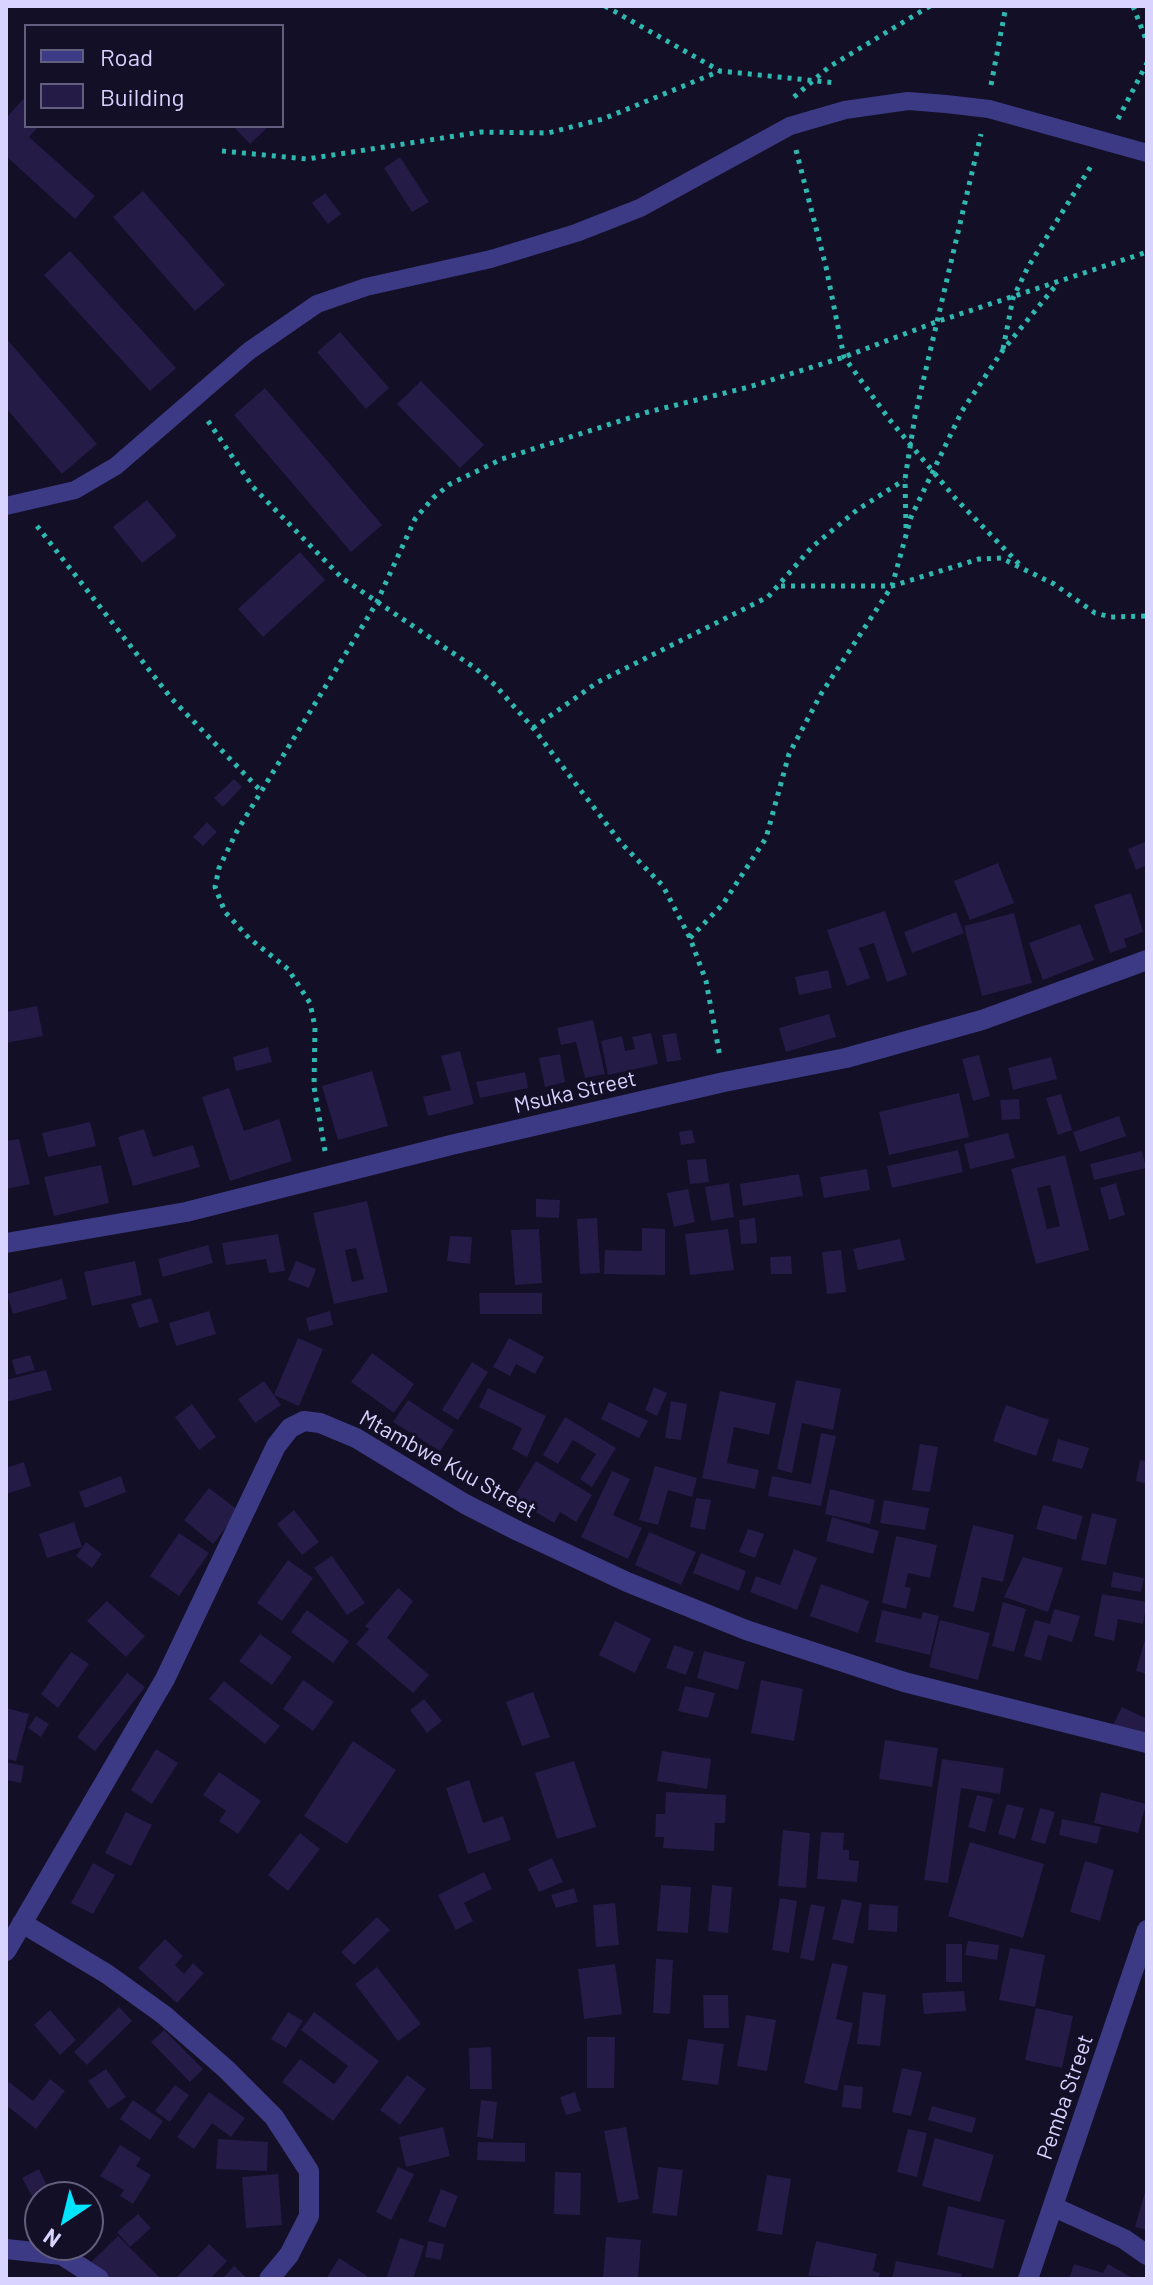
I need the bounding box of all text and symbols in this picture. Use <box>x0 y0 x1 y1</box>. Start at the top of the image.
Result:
legend <box>24 24 284 128</box>
text: Road <box>100 42 153 71</box>
text: Building <box>100 82 184 111</box>
street label: Msuka Street <box>511 1065 639 1119</box>
street label: Mtambwe Kuu Street <box>355 1404 541 1524</box>
street label: Pemba Street <box>1031 2031 1099 2163</box>
north arrow <box>24 2181 104 2261</box>
text: N <box>38 2224 65 2254</box>

